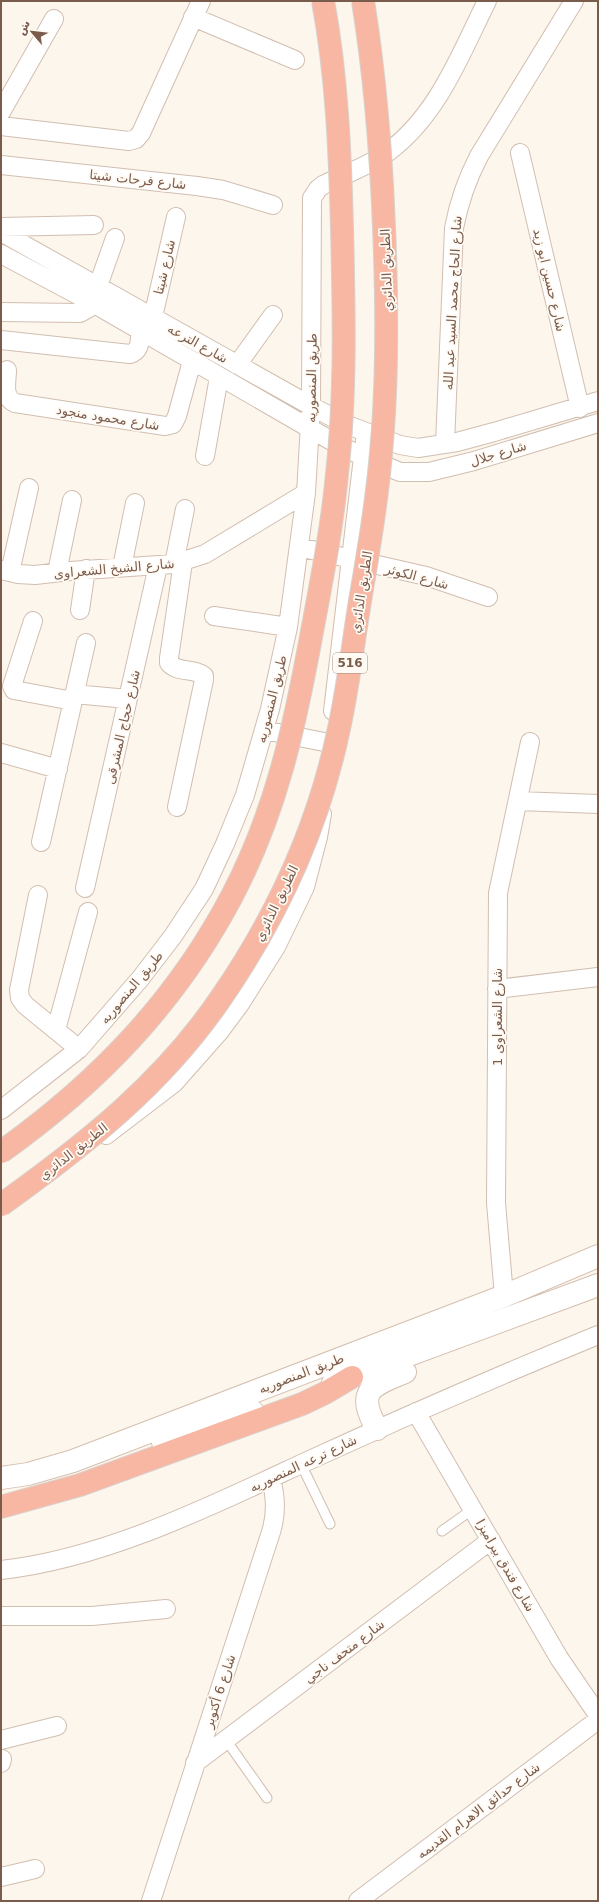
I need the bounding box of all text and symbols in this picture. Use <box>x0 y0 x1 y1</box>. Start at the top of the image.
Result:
north arrow <box>12 12 52 52</box>
text: ش <box>14 18 33 37</box>
street label: شارع فرحات شيتا <box>89 167 187 193</box>
street label: شارع الحاج محمد السيد عبد الله <box>440 215 466 391</box>
street label: شارع حسين ابو زيد <box>529 227 569 333</box>
street label: الطريق الدائري <box>378 228 396 312</box>
street label: شارع شيتا <box>151 238 179 296</box>
street label: شارع الترعه <box>165 321 230 367</box>
street label: طريق المنصوريه <box>303 333 321 423</box>
street label: شارع محمود منجود <box>55 402 161 434</box>
street label: شارع جلال <box>468 438 528 470</box>
street label: الطريق الدائري <box>348 550 376 634</box>
street label: شارع الشيخ الشعراوى <box>53 556 175 582</box>
street label: شارع الكوثر <box>382 561 450 593</box>
road number: 516 <box>333 653 367 673</box>
street label: طريق المنصوريه <box>253 654 291 745</box>
street label: شارع حجاج المشرقى <box>102 669 144 786</box>
street label: الطريق الدائري <box>252 863 302 944</box>
street label: طريق المنصوريه <box>97 948 167 1027</box>
street label: شارع الشعراوى 1 <box>490 968 506 1066</box>
street label: الطريق الدائري <box>36 1120 111 1184</box>
street label: طريق المنصوريه <box>256 1350 346 1398</box>
street label: شارع ترعه المنصوريه <box>247 1432 360 1496</box>
street label: شارع فندق بيراميزا <box>472 1516 538 1615</box>
street label: شارع متحف ناجي <box>301 1616 388 1687</box>
street label: شارع 6 أكتوبر <box>199 1652 239 1731</box>
street label: شارع حدائق الاهرام القديمه <box>414 1759 543 1862</box>

